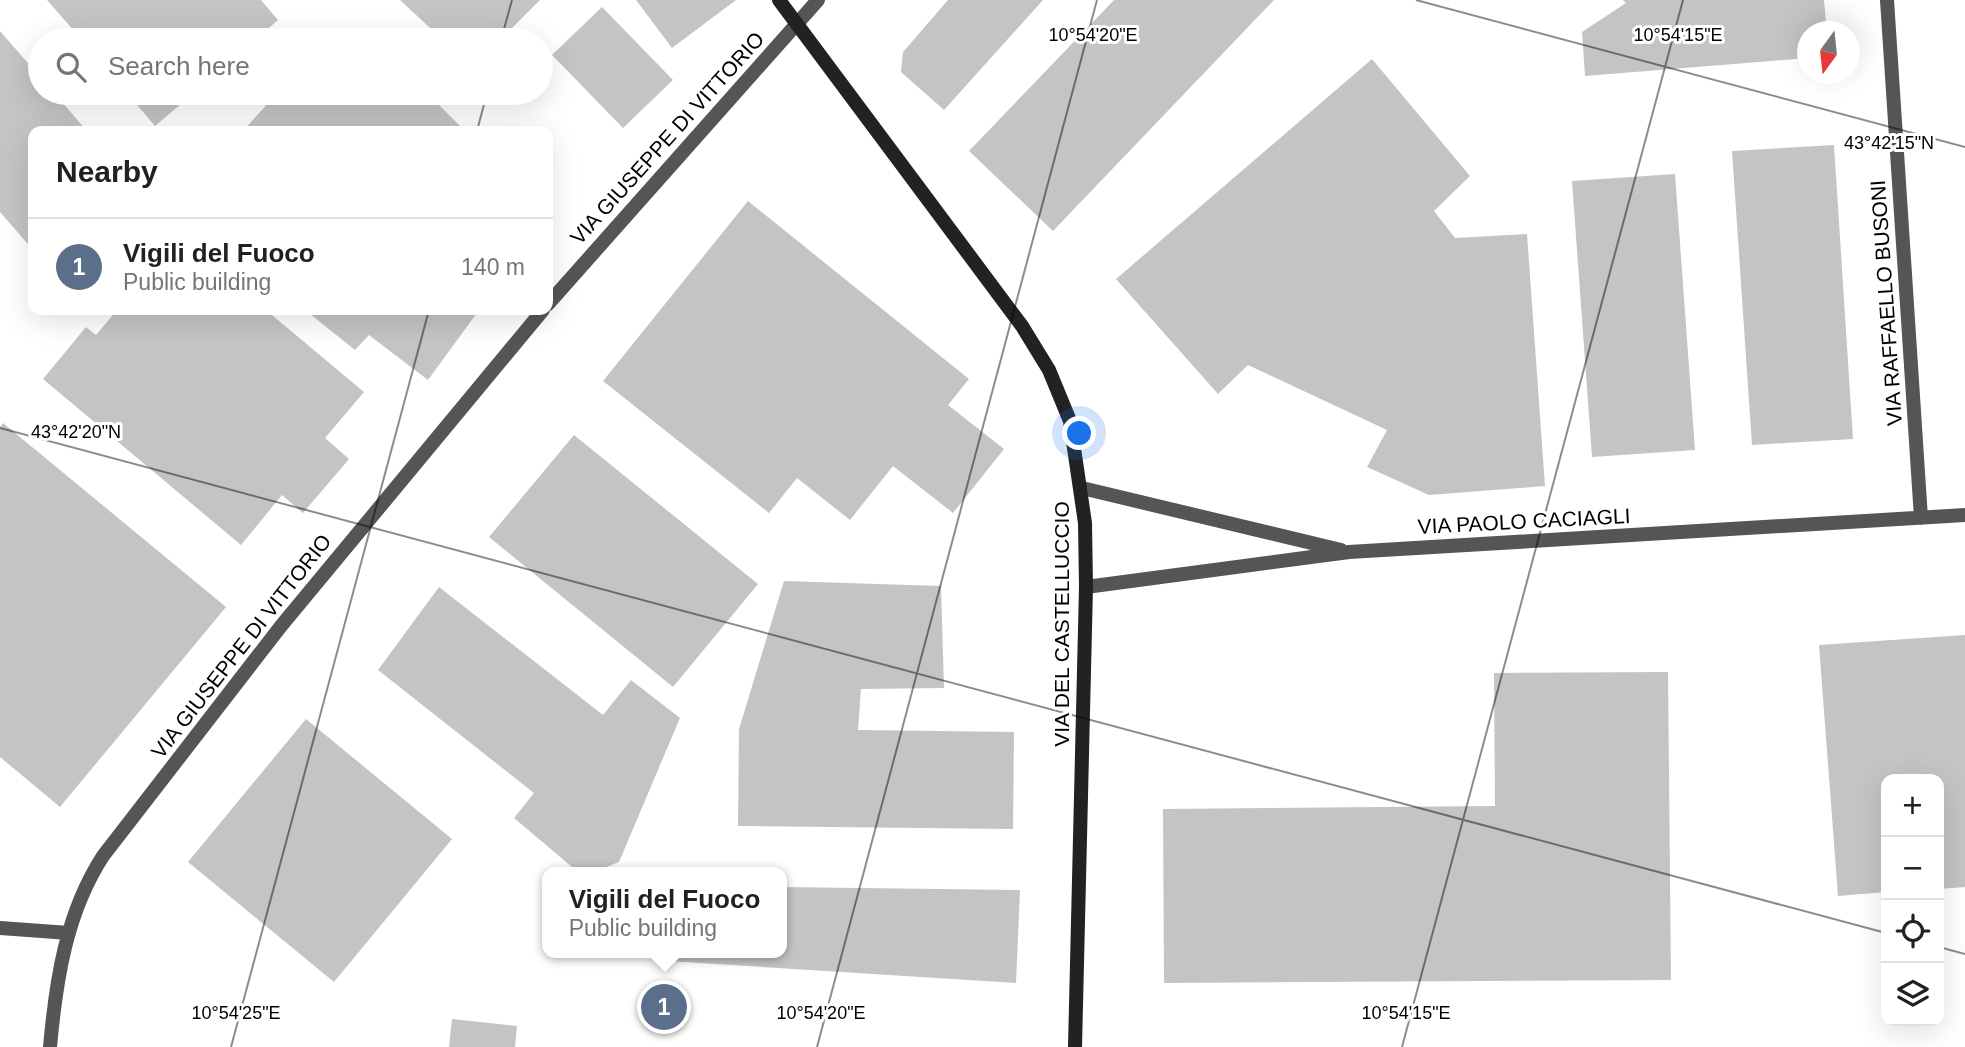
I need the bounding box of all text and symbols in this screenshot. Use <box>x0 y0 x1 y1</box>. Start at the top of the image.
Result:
north arrow <box>1797 21 1860 84</box>
text: 10°54'20"E <box>1048 25 1138 45</box>
text: 10°54'15"E <box>1633 25 1723 45</box>
street label: VIA GIUSEPPE DI VITTORIO <box>566 27 768 249</box>
search box <box>28 28 553 105</box>
icon: search <box>52 48 90 86</box>
text: Search here <box>108 51 250 81</box>
text: 43°42'15"N <box>1844 133 1934 153</box>
text: Nearby <box>56 155 158 188</box>
street label: VIA RAFFAELLO BUSONI <box>1866 179 1906 427</box>
text: Vigili del Fuoco <box>123 238 315 268</box>
text: 1 <box>73 254 85 280</box>
text: 140 m <box>461 254 525 280</box>
text: Public building <box>123 269 271 295</box>
your location <box>1062 416 1096 450</box>
text: 43°42'20"N <box>31 422 121 442</box>
street label: VIA DEL CASTELLUCCIO <box>1050 501 1073 747</box>
street label: VIA PAOLO CACIAGLI <box>1417 504 1631 538</box>
street label: VIA GIUSEPPE DI VITTORIO <box>147 530 335 762</box>
map controls <box>1881 774 1944 1026</box>
button: + <box>1881 774 1944 837</box>
button: − <box>1881 837 1944 900</box>
popup <box>542 867 787 958</box>
text: Vigili del Fuoco <box>569 884 760 914</box>
button: locate <box>1881 900 1944 963</box>
text: Public building <box>569 915 717 941</box>
button: layers <box>1881 963 1944 1026</box>
pin: 1 <box>641 981 687 1033</box>
text: 10°54'25"E <box>191 1003 281 1023</box>
text: 10°54'20"E <box>776 1003 866 1023</box>
text: 10°54'15"E <box>1361 1003 1451 1023</box>

